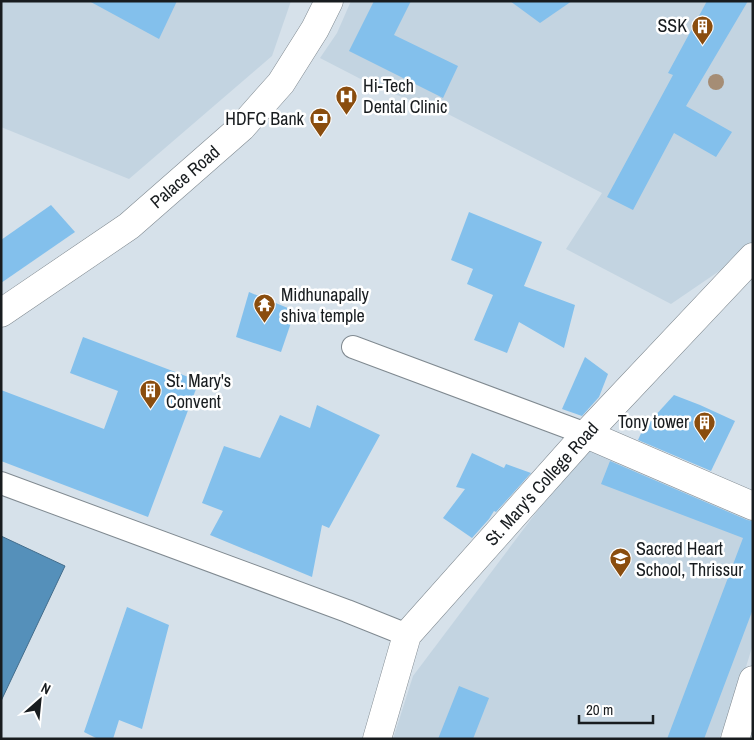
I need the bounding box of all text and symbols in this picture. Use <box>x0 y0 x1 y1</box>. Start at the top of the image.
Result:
place label: SSK <box>657 13 687 38</box>
building icon: SSK <box>691 14 715 45</box>
place label: Hi-Tech Dental Clinic <box>363 73 448 119</box>
hospital icon: Hi-Tech Dental Clinic <box>335 84 359 115</box>
place label: HDFC Bank <box>225 106 305 131</box>
bank icon: HDFC Bank <box>308 107 332 138</box>
street label: Palace Road <box>145 139 225 214</box>
place label: Midhunapally shiva temple <box>281 282 369 328</box>
temple icon: Midhunapally shiva temple <box>253 293 277 324</box>
place label: St. Mary's Convent <box>166 368 231 414</box>
building icon: St. Mary's Convent <box>138 379 162 410</box>
place label: Tony tower <box>618 409 689 434</box>
building icon: Tony tower <box>693 410 717 441</box>
street label: St. Mary's College Road <box>479 416 604 551</box>
place label: Sacred Heart School, Thrissur <box>636 536 743 582</box>
school or university icon: Sacred Heart School, Thrissur <box>608 547 632 578</box>
north arrow <box>15 675 65 725</box>
text: N <box>38 679 54 698</box>
scale bar <box>579 692 653 724</box>
text: 20 m <box>586 699 613 720</box>

